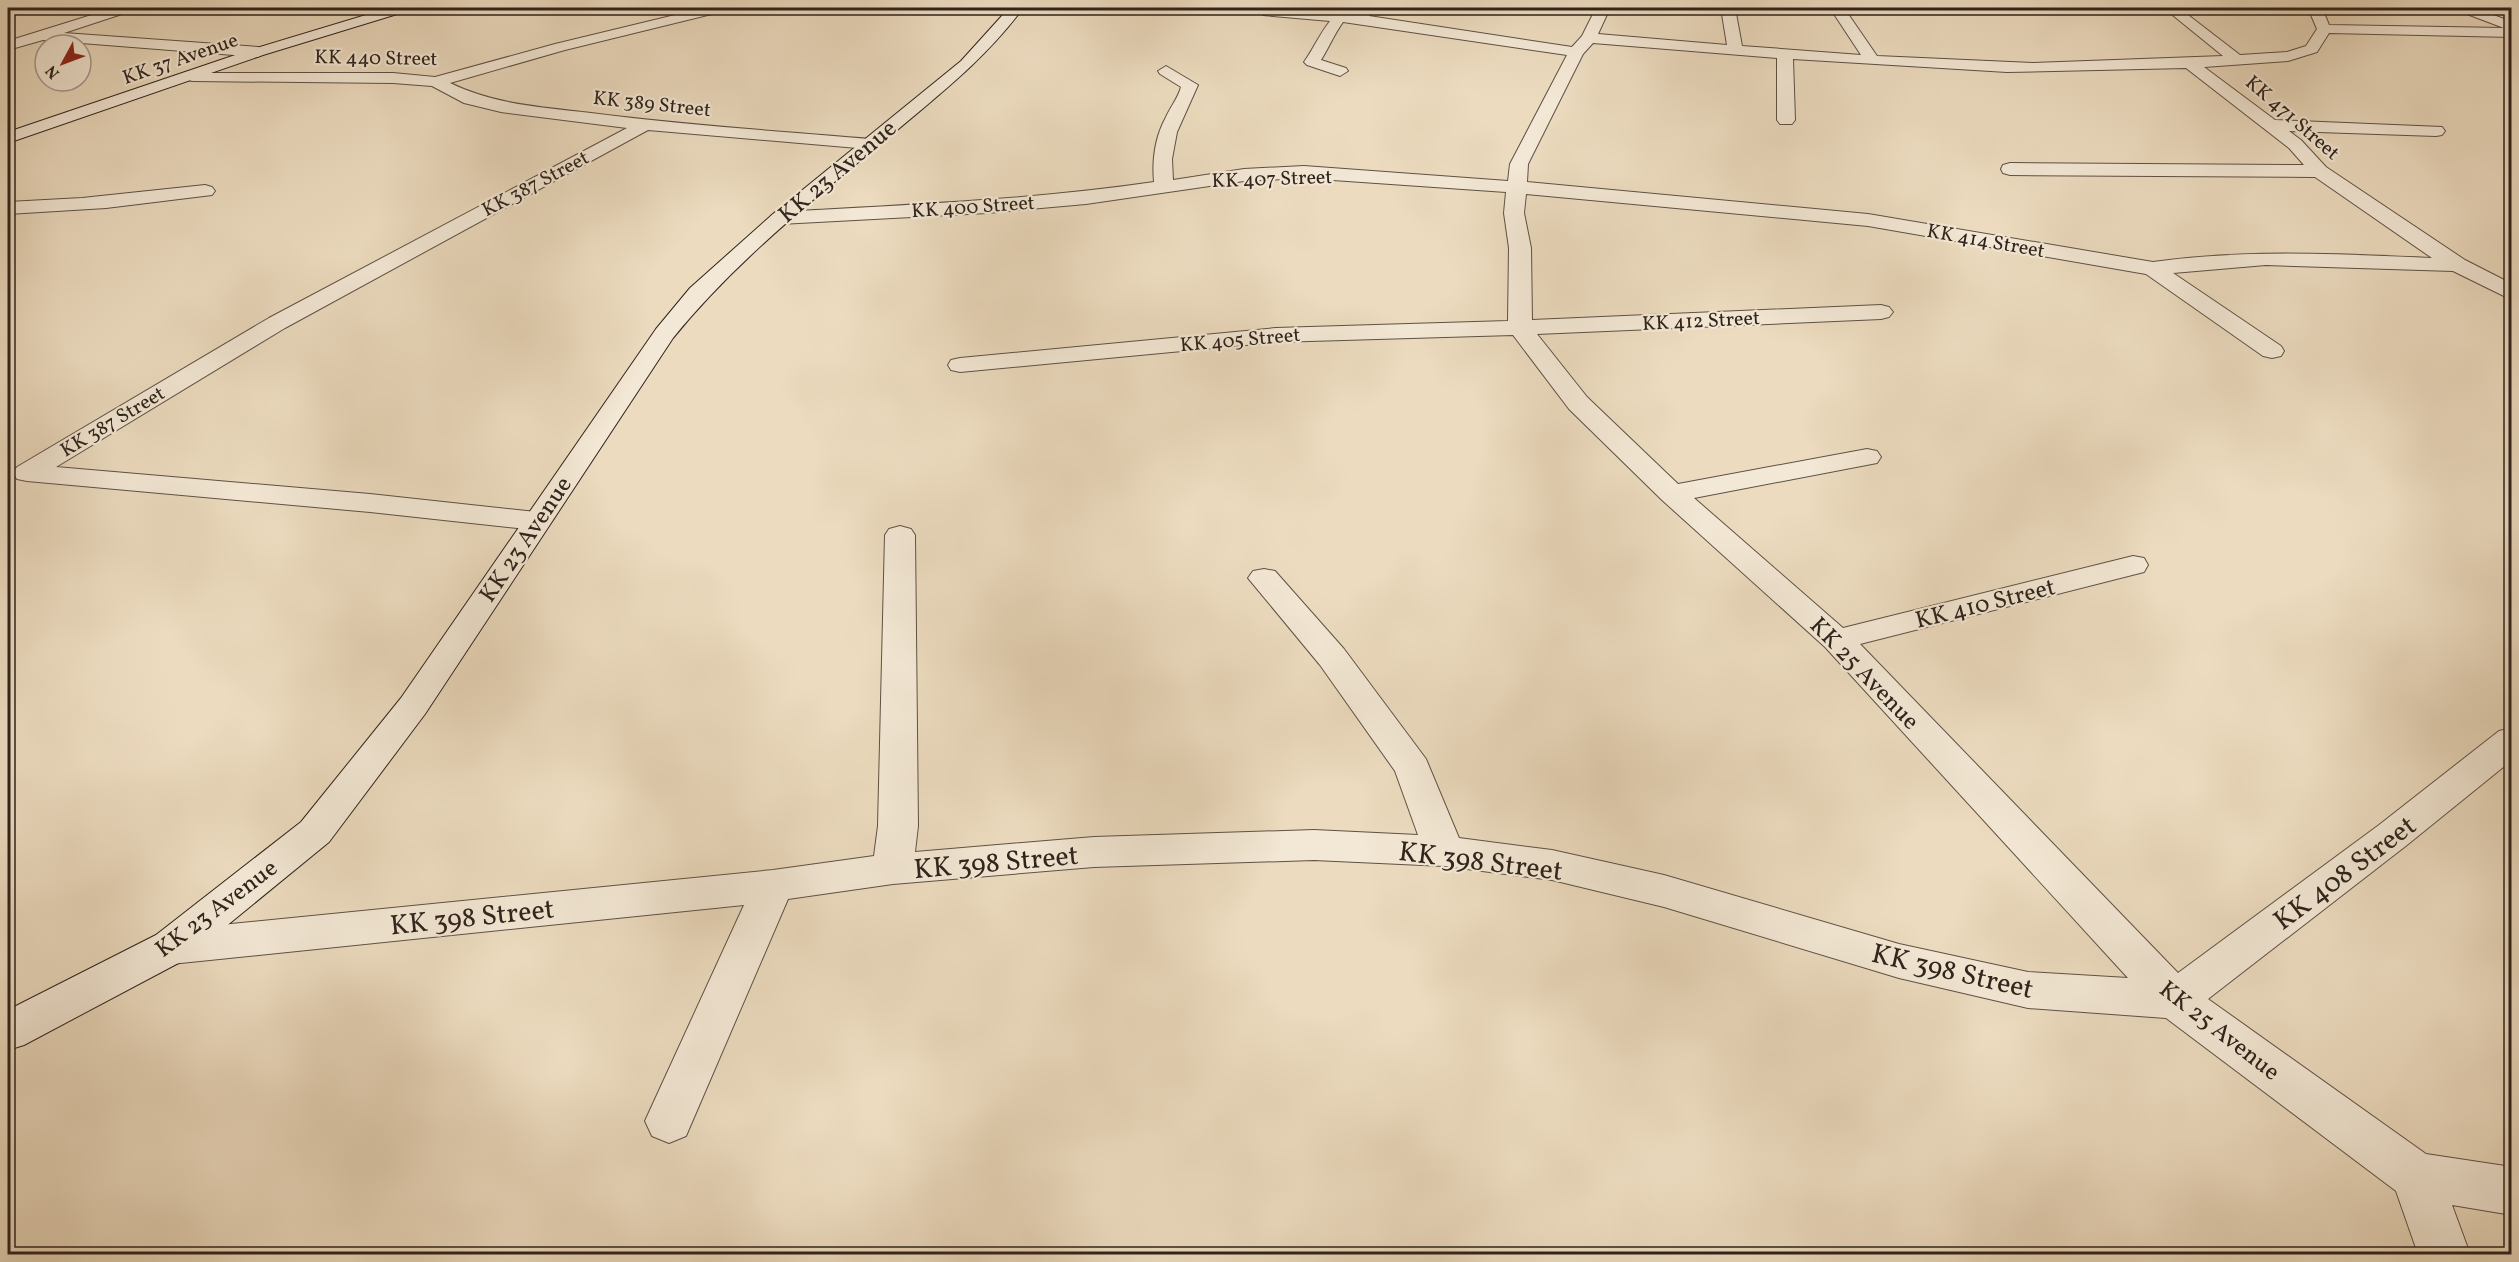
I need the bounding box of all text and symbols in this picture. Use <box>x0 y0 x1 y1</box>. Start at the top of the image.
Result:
street label: KK 37 Avenue <box>119 27 242 93</box>
north arrow <box>33 33 93 93</box>
street label: KK 440 Street <box>314 44 438 74</box>
text: N <box>41 60 65 83</box>
street label: KK 471 Street <box>2238 70 2345 167</box>
street label: KK 389 Street <box>591 85 712 125</box>
street label: KK 23 Avenue <box>772 113 905 232</box>
street label: KK 387 Street <box>477 145 594 225</box>
street label: KK 407 Street <box>1211 164 1333 196</box>
street label: KK 400 Street <box>911 190 1036 226</box>
street label: KK 414 Street <box>1925 218 2047 266</box>
street label: KK 412 Street <box>1641 305 1761 339</box>
street label: KK 405 Street <box>1179 322 1301 360</box>
street label: KK 387 Street <box>55 380 171 465</box>
street label: KK 23 Avenue <box>472 470 581 610</box>
street label: KK 410 Street <box>1912 571 2059 639</box>
street label: KK 25 Avenue <box>1801 610 1926 738</box>
street label: KK 408 Street <box>2266 807 2425 941</box>
street label: KK 398 Street <box>1396 833 1565 892</box>
street label: KK 398 Street <box>912 837 1080 890</box>
street label: KK 23 Avenue <box>149 852 285 967</box>
street label: KK 398 Street <box>388 890 556 947</box>
street label: KK 398 Street <box>1868 935 2037 1010</box>
street label: KK 25 Avenue <box>2151 974 2286 1090</box>

